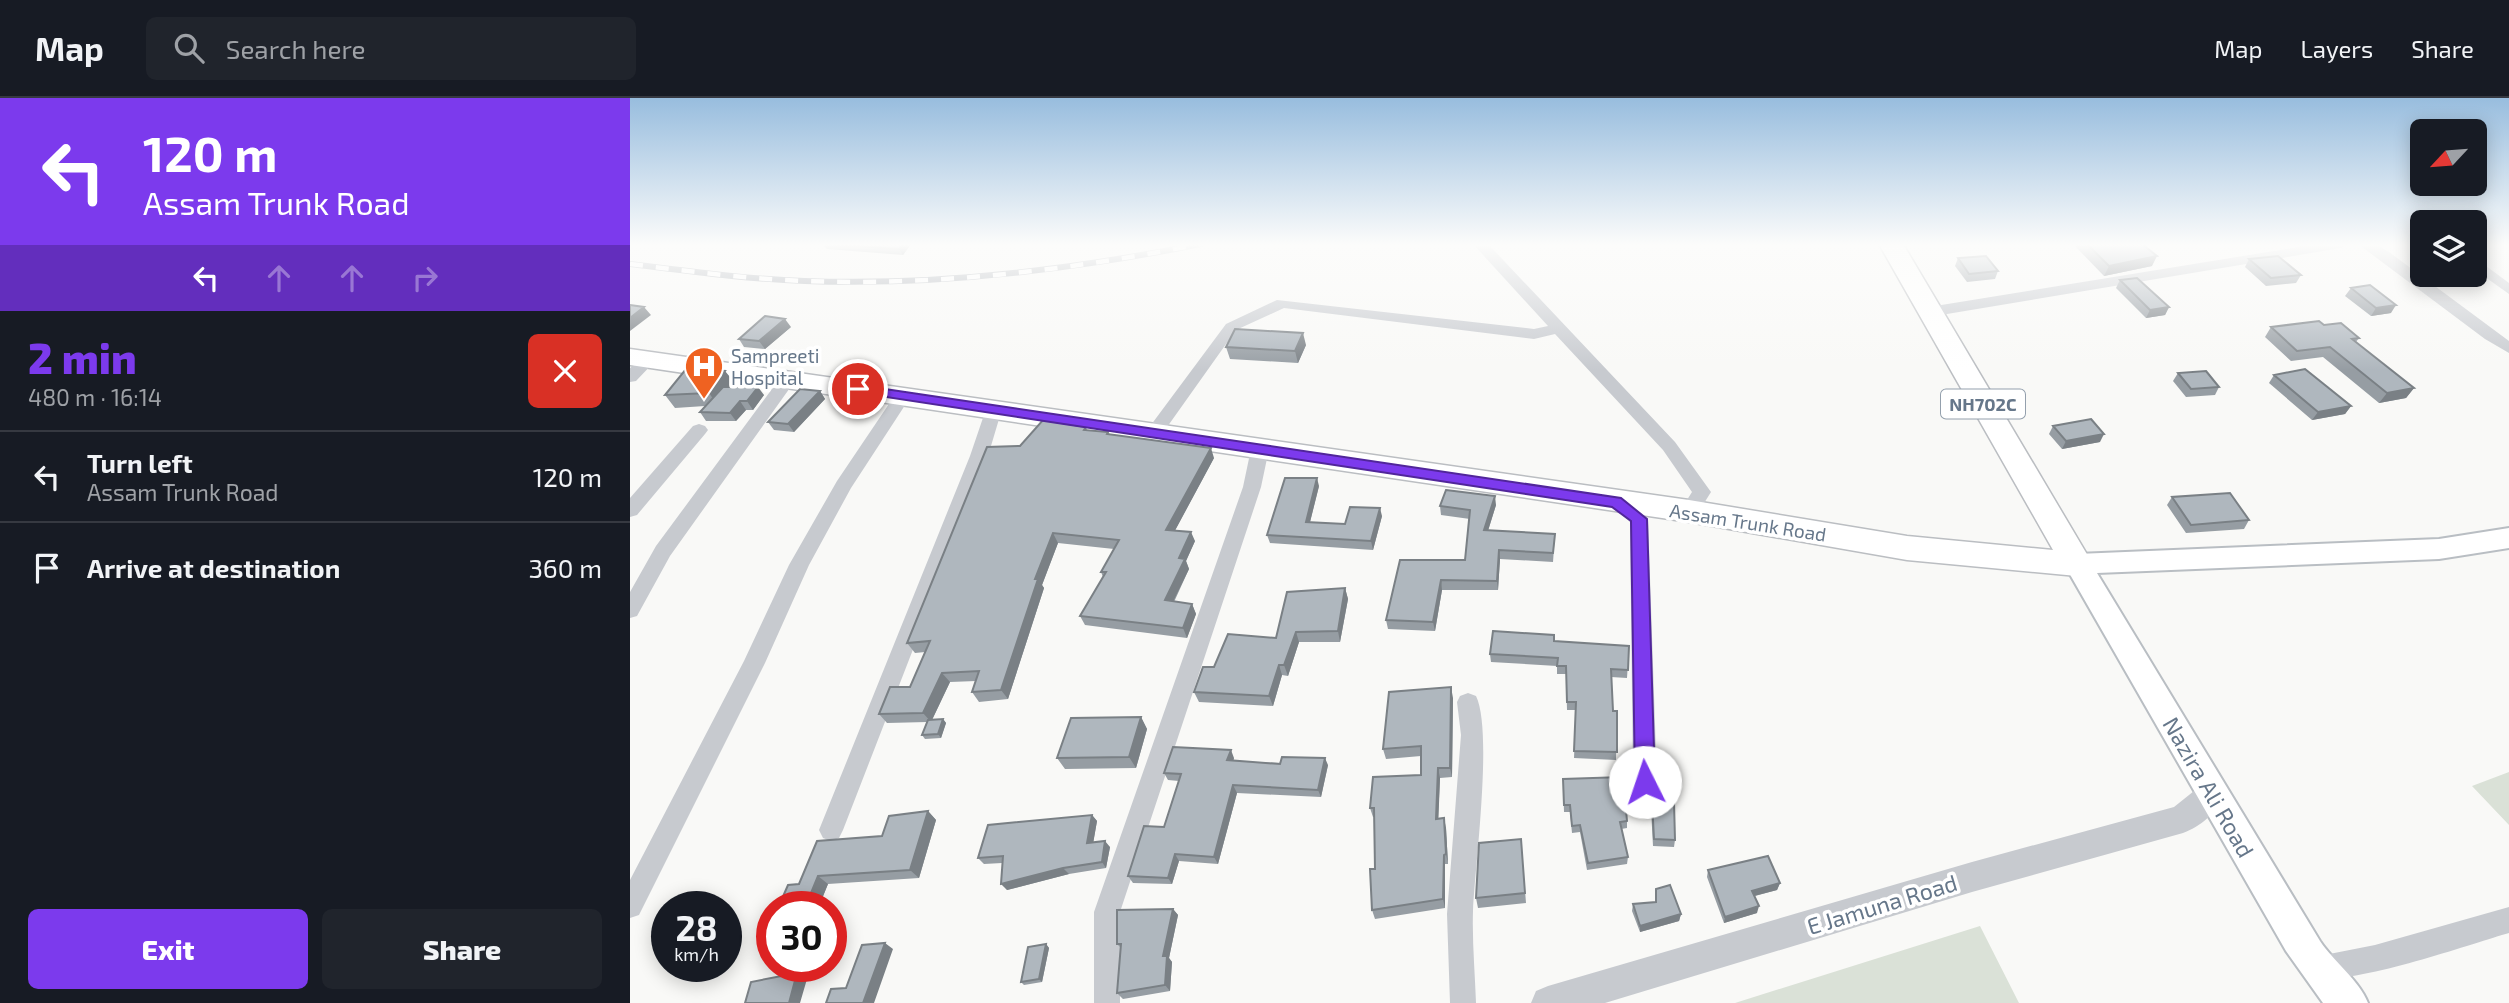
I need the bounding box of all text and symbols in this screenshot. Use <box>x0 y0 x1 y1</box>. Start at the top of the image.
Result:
search box <box>146 17 636 80</box>
text: Map <box>35 28 104 68</box>
icon: search <box>170 29 208 67</box>
text: Search here <box>226 33 365 64</box>
text: Map <box>2214 34 2262 63</box>
text: Layers <box>2300 34 2373 63</box>
text: Share <box>2411 34 2474 63</box>
north arrow <box>2410 119 2487 196</box>
map controls <box>2410 119 2487 287</box>
text: 120 m <box>143 123 277 182</box>
icon: left <box>28 126 119 217</box>
text: Assam Trunk Road <box>143 183 410 221</box>
button: layers <box>2410 210 2487 287</box>
icon: left <box>187 259 225 297</box>
icon: ahead <box>260 259 298 297</box>
icon: ahead <box>333 259 371 297</box>
icon: right <box>406 259 444 297</box>
text: 2 min <box>28 332 137 382</box>
button: close <box>528 334 602 408</box>
place label: Sampreeti Hospital <box>731 344 819 389</box>
hospital icon: Sampreeti Hospital <box>683 345 725 400</box>
pin <box>828 359 888 419</box>
icon: arrive <box>839 370 877 408</box>
text: 480 m · 16:14 <box>28 383 162 411</box>
road number: NH702C <box>1941 390 2025 418</box>
text: Turn left <box>87 447 193 478</box>
icon: left <box>28 458 66 496</box>
text: 120 m <box>533 461 602 492</box>
text: Assam Trunk Road <box>87 478 279 506</box>
street label: Assam Trunk Road <box>1668 498 1828 546</box>
icon: arrive <box>28 549 66 587</box>
text: Arrive at destination <box>87 552 340 583</box>
text: 360 m <box>528 552 602 583</box>
street label: Nazira Ali Road <box>2157 712 2261 862</box>
position arrow <box>1608 745 1682 819</box>
street label: E Jamuna Road <box>1804 868 1960 940</box>
speed limit sign: 30 <box>756 891 847 982</box>
text: 28 <box>675 906 718 948</box>
button: Exit <box>28 909 308 989</box>
button: Share <box>322 909 602 989</box>
text: km/h <box>674 943 719 965</box>

